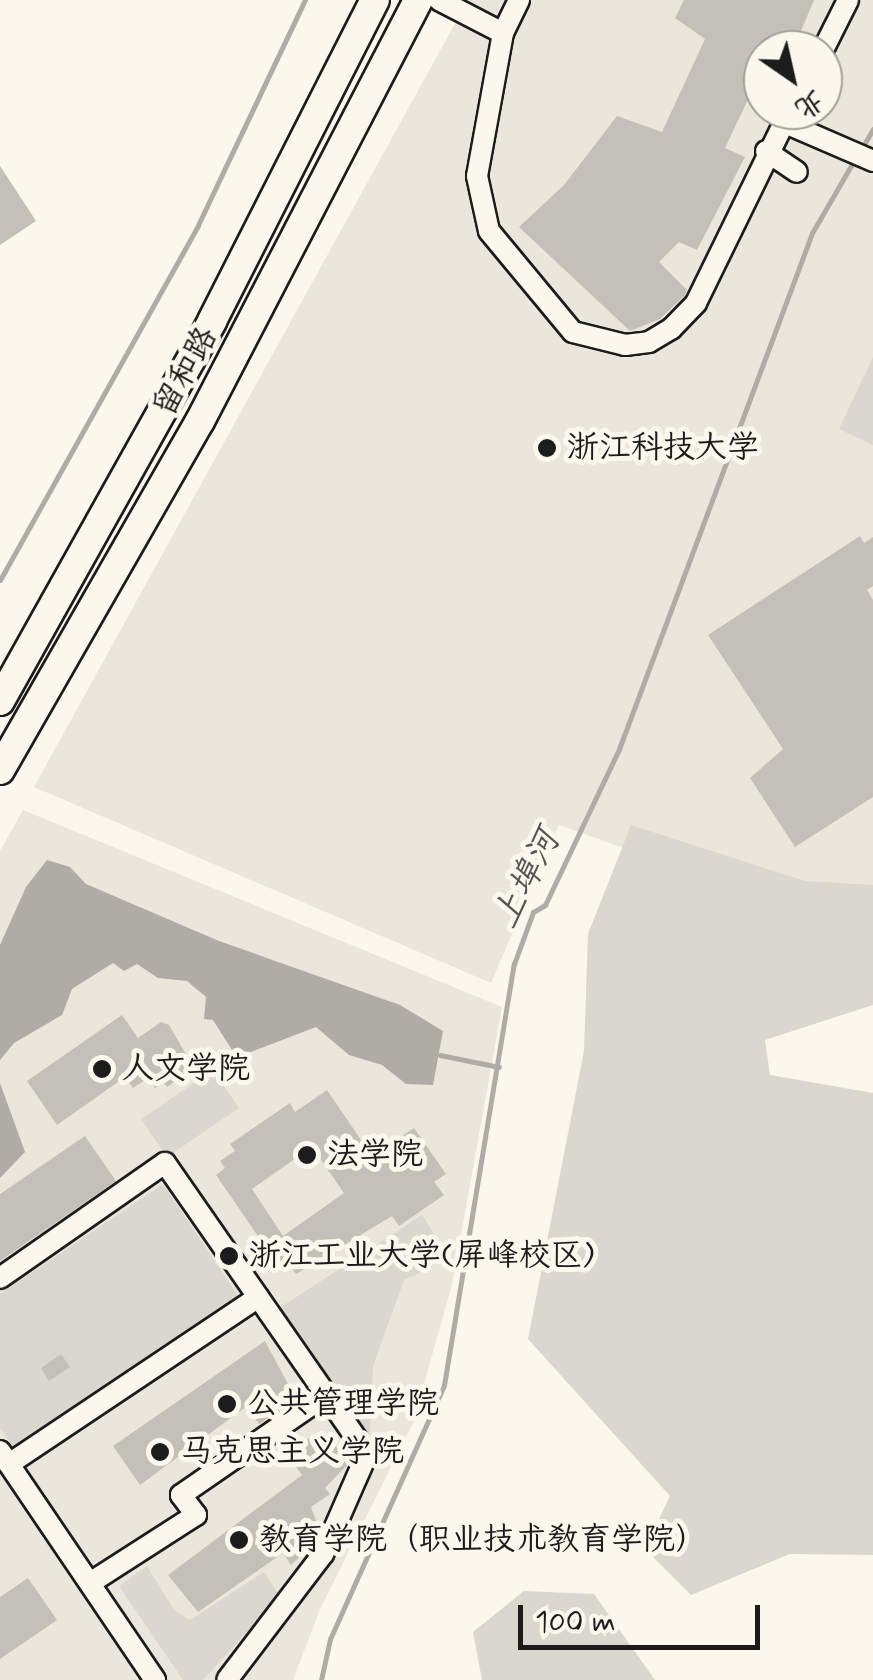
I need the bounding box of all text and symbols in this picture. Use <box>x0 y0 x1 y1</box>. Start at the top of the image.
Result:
north arrow <box>743 30 843 130</box>
text: 北 <box>787 80 831 127</box>
street label: 留和路 <box>146 321 226 423</box>
place label: 浙江科技大学 <box>567 429 759 467</box>
marker: 浙江科技大学 <box>536 437 558 459</box>
water label: 上埠河 <box>484 823 570 935</box>
place label: 人文学院 <box>122 1050 250 1088</box>
marker: 人文学院 <box>91 1058 113 1080</box>
place label: 法学院 <box>327 1136 423 1174</box>
marker: 法学院 <box>296 1144 318 1166</box>
place label: 浙江工业大学(屏峰校区) <box>249 1237 594 1275</box>
marker: 浙江工业大学(屏峰校区) <box>218 1245 240 1267</box>
place label: 公共管理学院 <box>247 1385 439 1423</box>
marker: 公共管理学院 <box>216 1393 238 1415</box>
place label: 马克思主义学院 <box>180 1433 404 1471</box>
marker: 马克思主义学院 <box>149 1441 171 1463</box>
place label: 教育学院（职业技术教育学院） <box>259 1521 707 1559</box>
marker: 教育学院（职业技术教育学院） <box>228 1529 250 1551</box>
scale bar <box>523 1585 766 1647</box>
text: 100 m <box>535 1603 616 1642</box>

